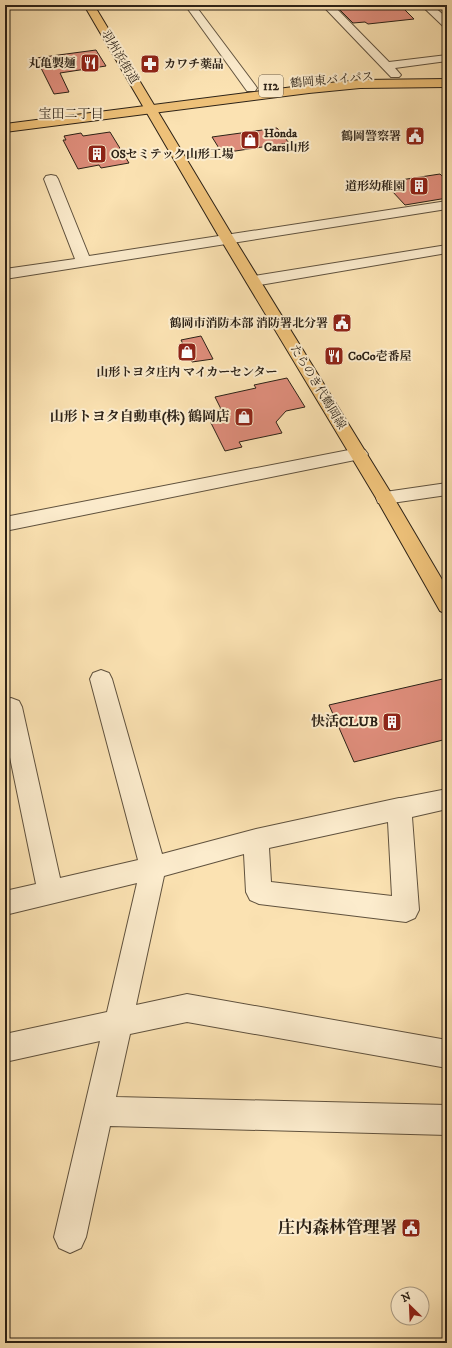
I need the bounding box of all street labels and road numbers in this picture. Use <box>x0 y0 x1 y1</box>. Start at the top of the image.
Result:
street label: 羽州浜街道 <box>98 27 142 87</box>
street label: 鶴岡東バイパス <box>290 69 374 91</box>
road number: 112 <box>259 75 283 97</box>
street label: たらのき代鶴岡線 <box>287 342 349 432</box>

